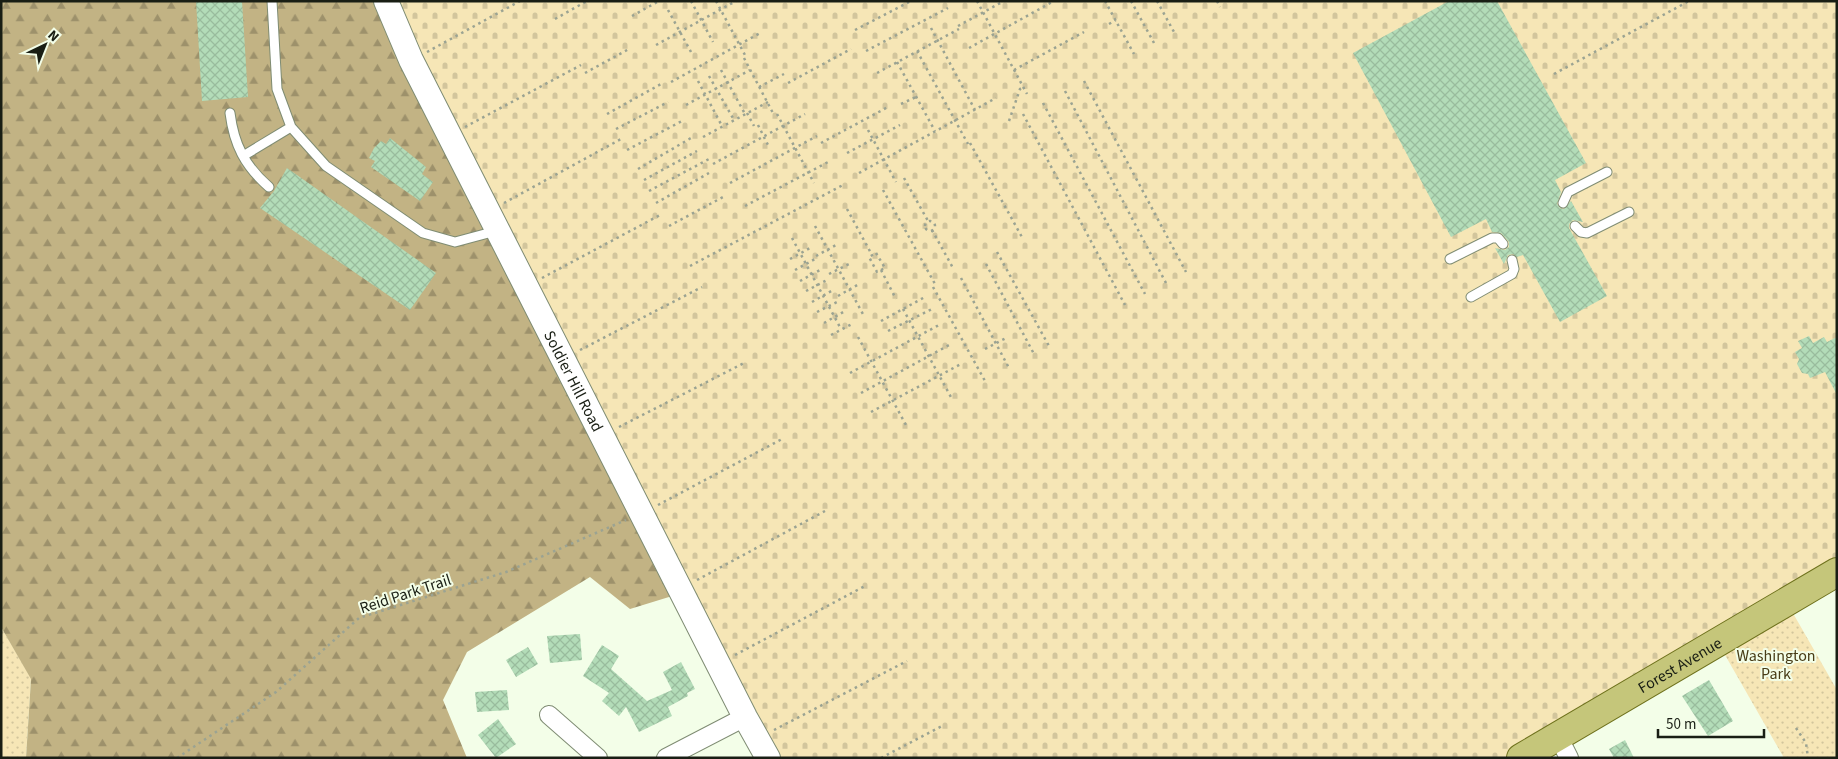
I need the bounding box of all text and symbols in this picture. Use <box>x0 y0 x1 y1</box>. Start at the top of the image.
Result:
north arrow <box>20 20 70 70</box>
text: N <box>43 26 63 47</box>
street label: Soldier Hill Road <box>538 327 608 436</box>
street label: Reid Park Trail <box>357 569 454 619</box>
street label: Forest Avenue <box>1634 632 1726 699</box>
park label: Washington Park <box>1736 645 1816 685</box>
scale bar <box>1658 706 1764 738</box>
text: 50 m <box>1666 714 1696 735</box>

